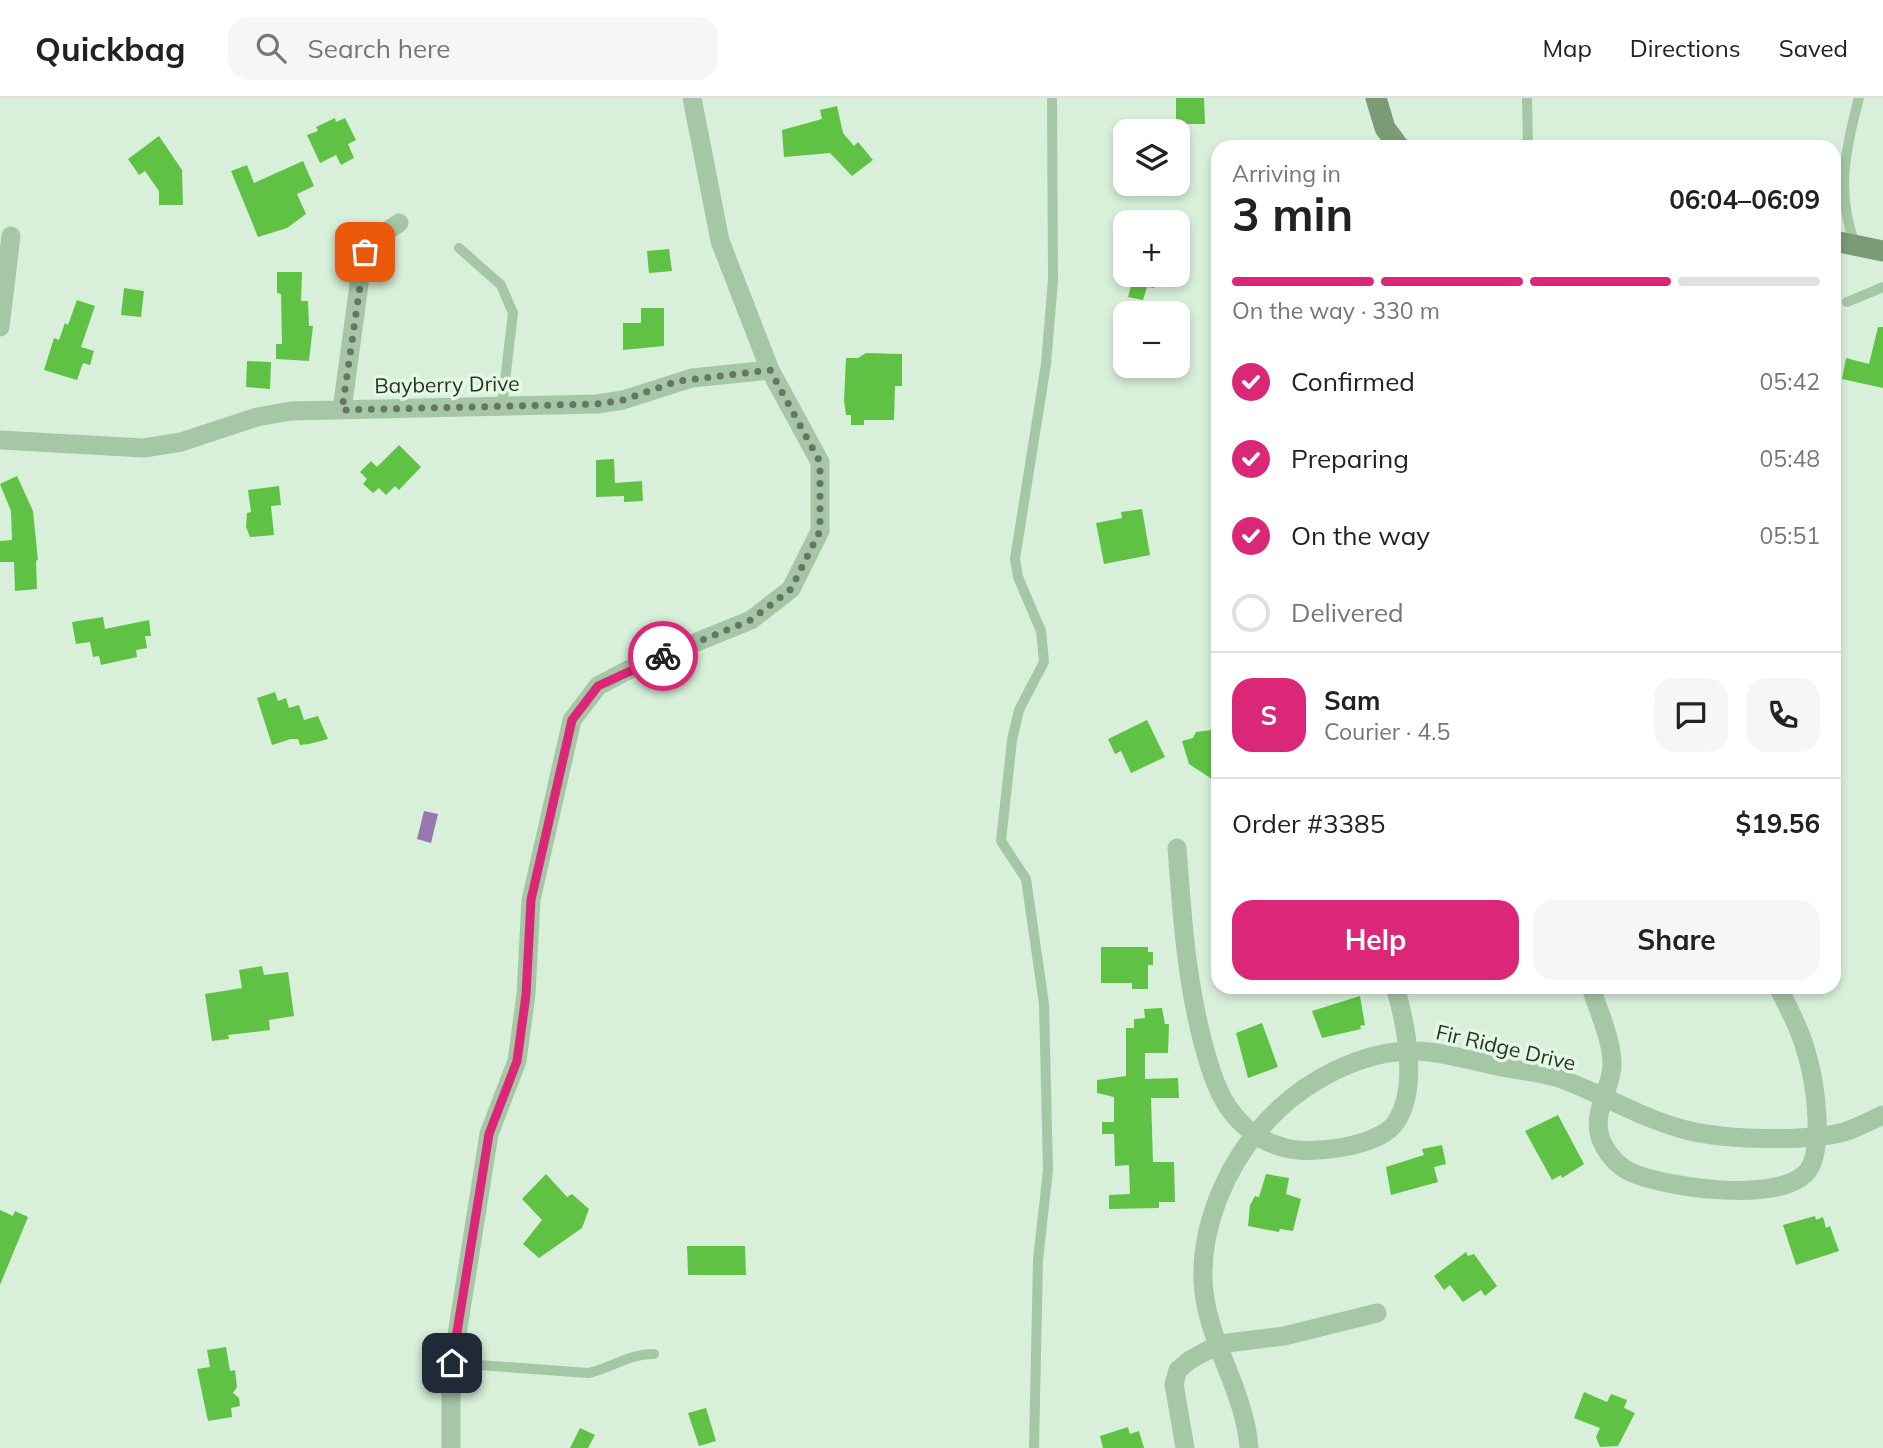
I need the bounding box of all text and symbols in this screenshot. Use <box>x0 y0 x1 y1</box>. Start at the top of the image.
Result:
search box <box>228 17 718 80</box>
text: Quickbag <box>35 28 186 69</box>
icon: search <box>252 29 290 67</box>
text: Search here <box>308 32 450 65</box>
text: Map <box>1542 33 1592 63</box>
text: Directions <box>1630 33 1741 63</box>
text: Saved <box>1779 33 1848 63</box>
map controls <box>1113 119 1190 378</box>
button: layers <box>1113 119 1190 196</box>
text: Arriving in <box>1232 159 1341 188</box>
text: 06:04–06:09 <box>1669 183 1820 216</box>
text: 3 min <box>1232 185 1353 243</box>
button: + <box>1113 210 1190 287</box>
pin <box>335 222 395 282</box>
icon: bag <box>346 233 384 271</box>
text: On the way · 330 m <box>1232 296 1440 325</box>
button: − <box>1113 301 1190 378</box>
icon: check <box>1232 363 1270 401</box>
text: Confirmed <box>1291 365 1415 398</box>
text: 05:42 <box>1760 367 1820 396</box>
street label: Bayberry Drive <box>374 370 520 398</box>
icon: check <box>1232 440 1270 478</box>
text: Preparing <box>1291 442 1409 475</box>
text: 05:48 <box>1760 444 1820 473</box>
icon: check <box>1232 517 1270 555</box>
text: On the way <box>1291 519 1430 552</box>
text: 05:51 <box>1760 521 1820 550</box>
text: Delivered <box>1291 596 1404 629</box>
courier <box>628 621 698 691</box>
icon: bike <box>644 637 682 675</box>
button: chat <box>1654 678 1728 752</box>
button: phone <box>1746 678 1820 752</box>
text: Sam <box>1324 684 1380 717</box>
text: S <box>1261 699 1277 732</box>
text: Courier · 4.5 <box>1324 717 1450 746</box>
text: Order #3385 <box>1232 807 1385 840</box>
text: $19.56 <box>1736 807 1820 840</box>
button: Help <box>1232 900 1519 980</box>
button: Share <box>1533 900 1820 980</box>
street label: Fir Ridge Drive <box>1434 1018 1578 1076</box>
pin <box>422 1333 482 1393</box>
icon: home <box>433 1344 471 1382</box>

